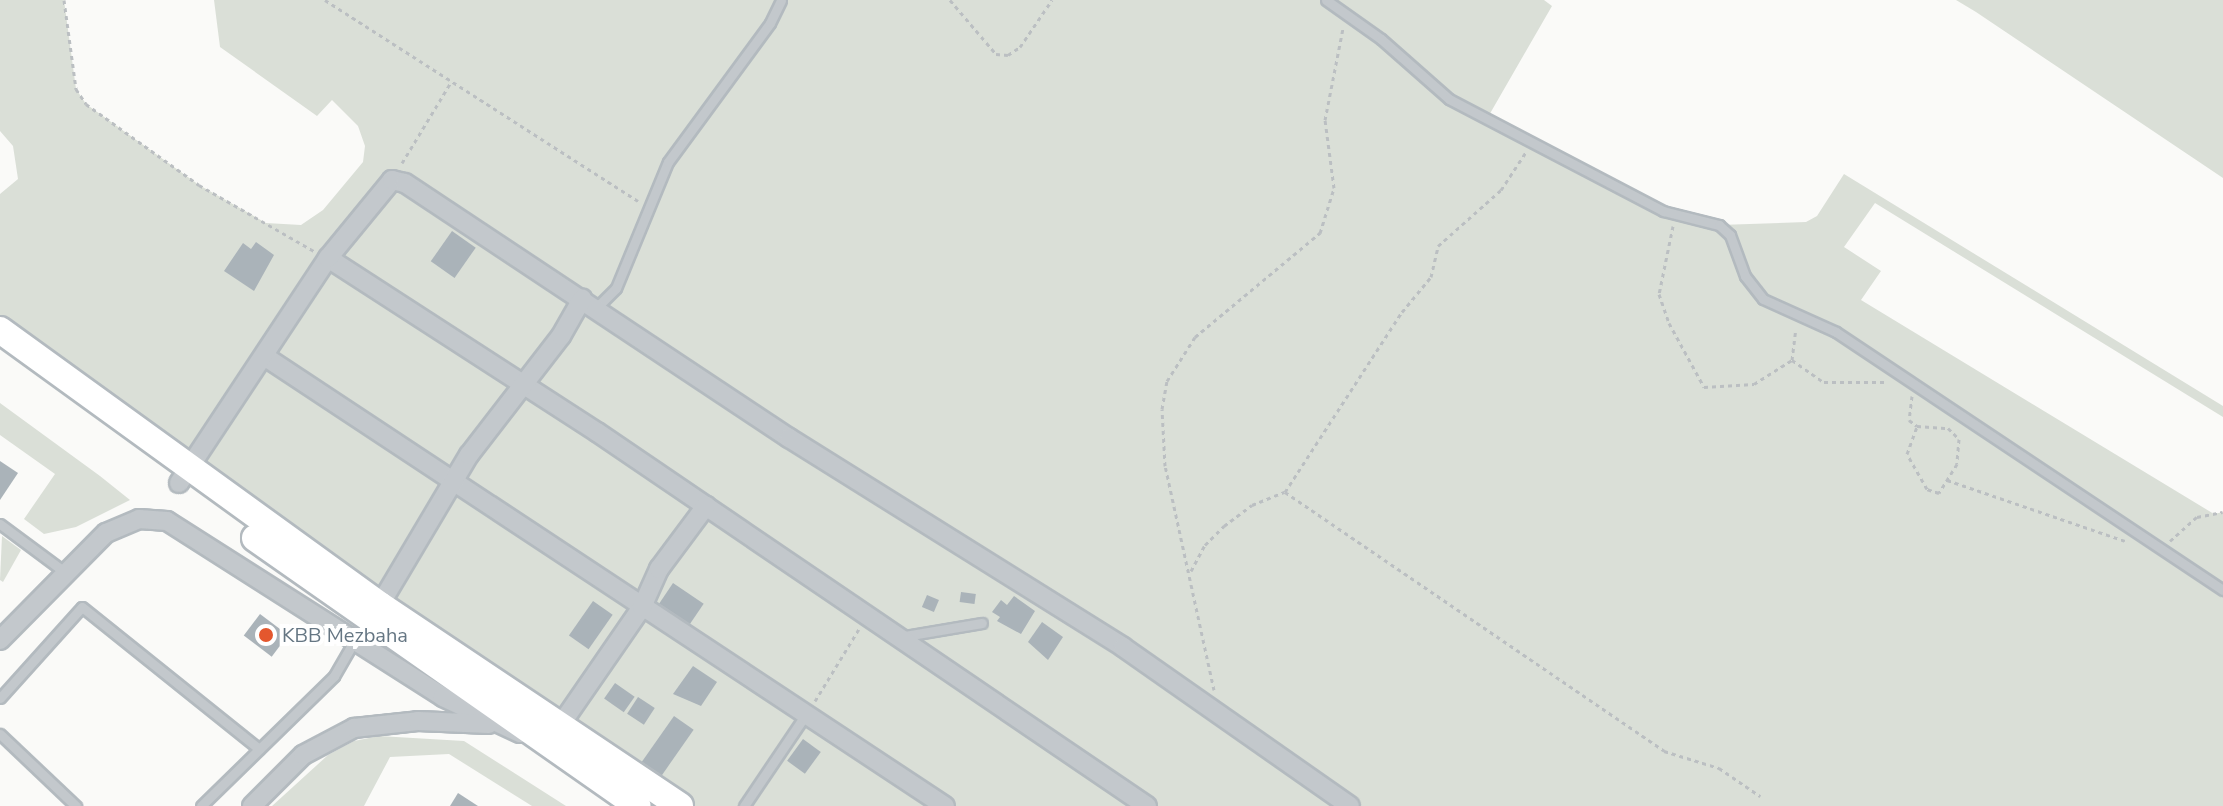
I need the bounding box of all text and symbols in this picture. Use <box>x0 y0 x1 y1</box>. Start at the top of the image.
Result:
place label: KBB Mezbaha <box>282 623 408 647</box>
marker: KBB Mezbaha <box>257 626 275 644</box>

